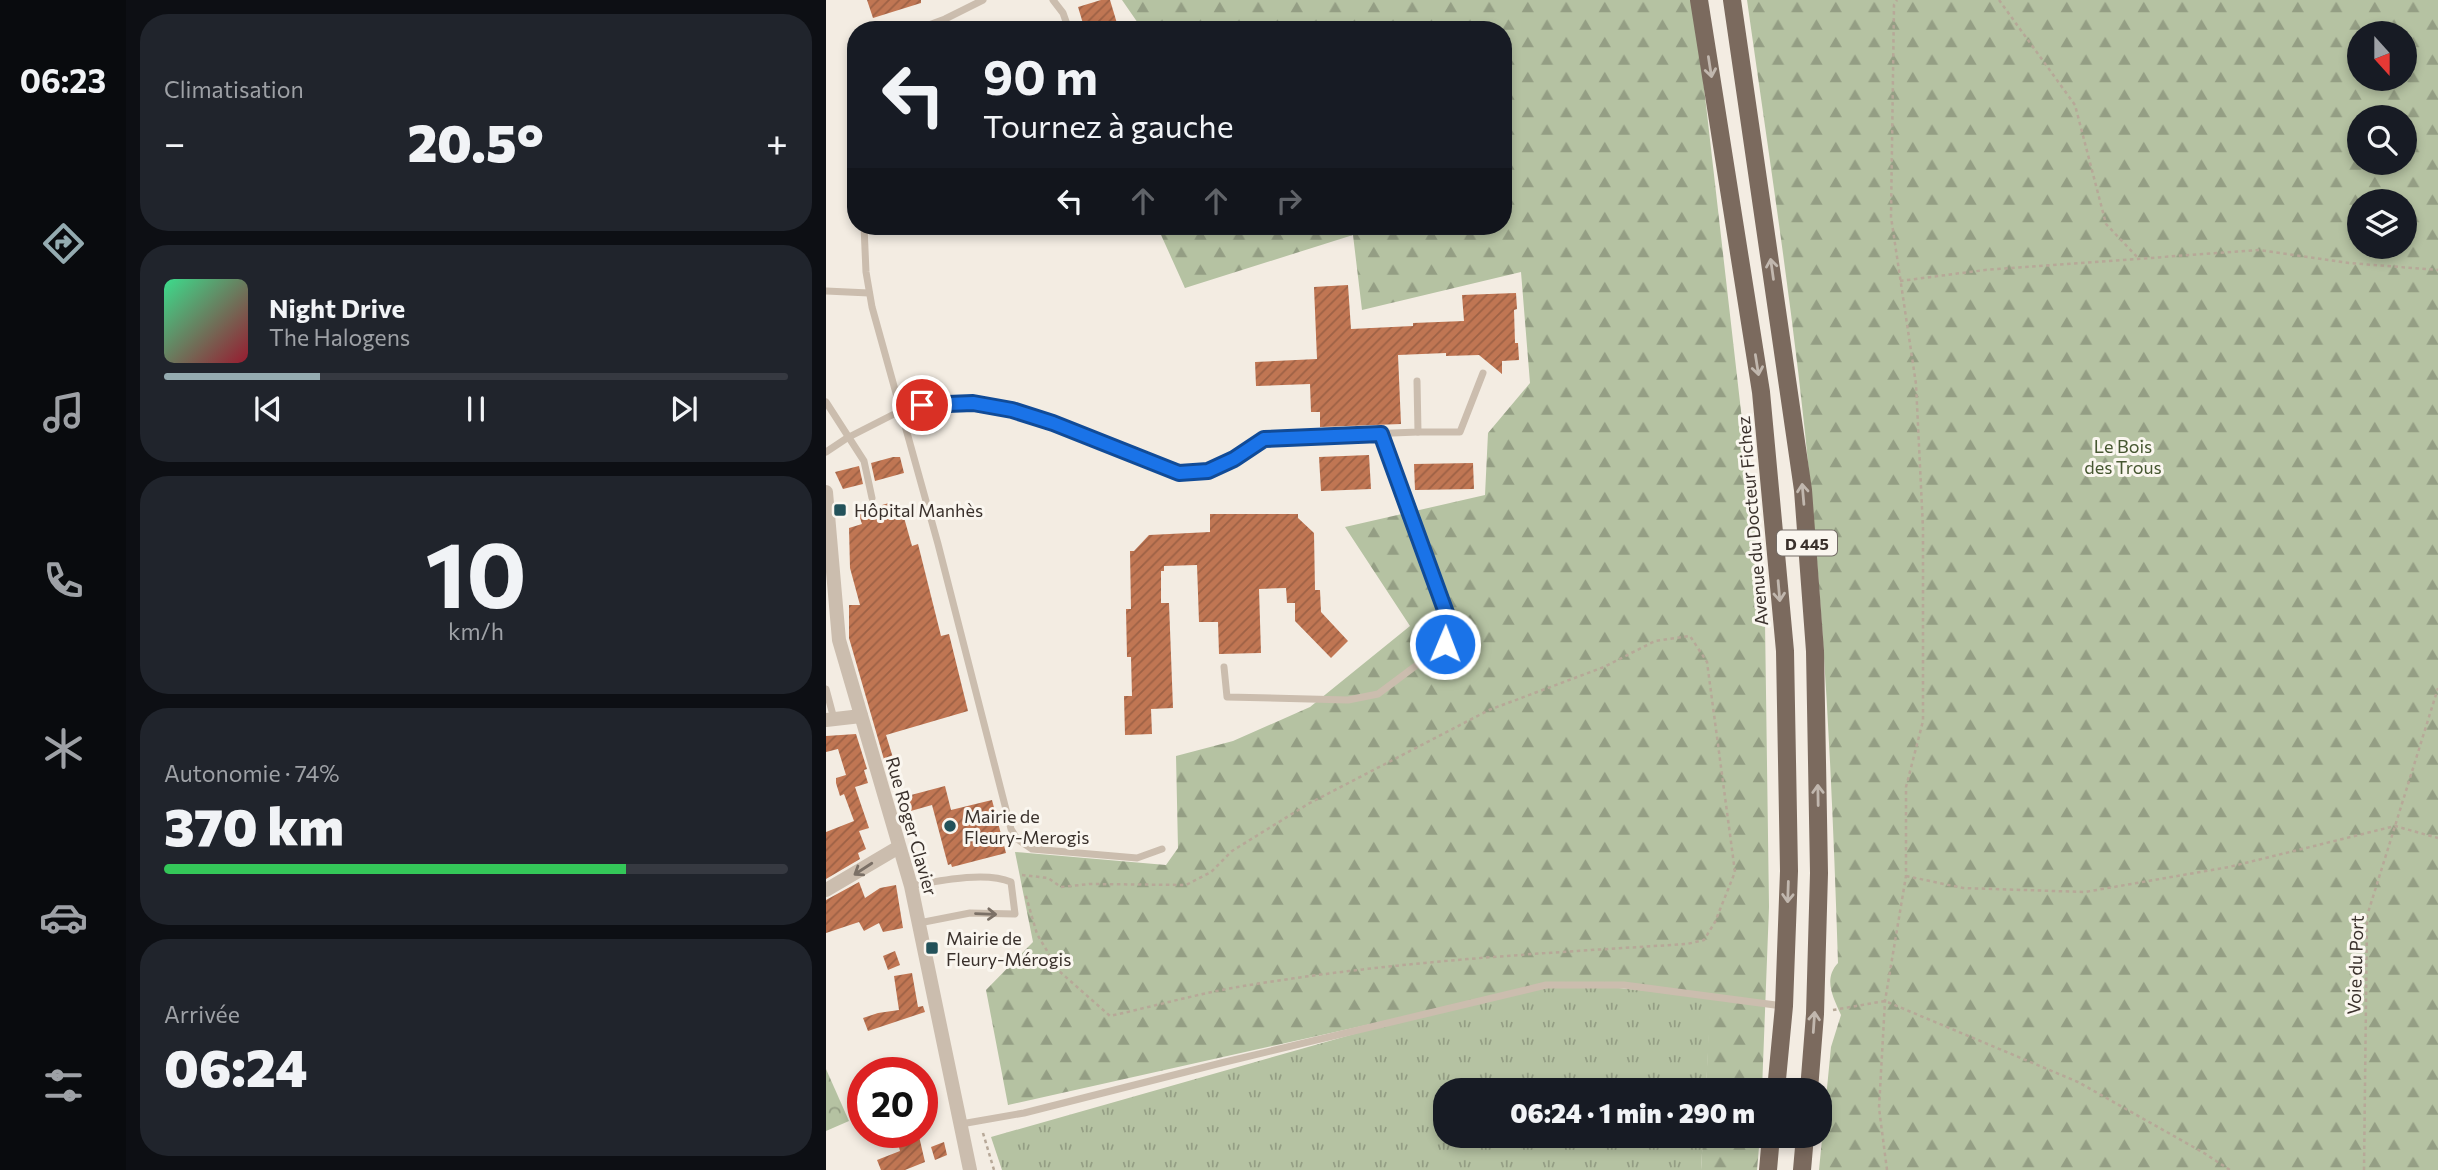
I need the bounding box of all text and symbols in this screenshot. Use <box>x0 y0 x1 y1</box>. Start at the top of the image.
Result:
north arrow <box>2347 21 2417 91</box>
map controls <box>2347 21 2417 259</box>
text: 90 m <box>983 45 1098 105</box>
icon: left <box>868 49 959 140</box>
one-way arrow <box>1704 56 1717 78</box>
text: 06:23 <box>20 60 106 100</box>
text: Climatisation <box>164 75 304 103</box>
text: Tournez à gauche <box>983 105 1234 145</box>
button: search <box>2347 105 2417 175</box>
text: 20.5° <box>407 109 544 173</box>
text: − <box>164 118 186 165</box>
text: + <box>766 118 788 165</box>
icon: left <box>1051 182 1089 220</box>
icon: ahead <box>1124 182 1162 220</box>
icon: ahead <box>1197 182 1235 220</box>
icon: right <box>1270 182 1308 220</box>
button: layers <box>2347 189 2417 259</box>
icon: directions <box>39 219 88 268</box>
one-way arrow <box>1765 258 1778 281</box>
text: Night Drive <box>269 292 405 323</box>
text: The Halogens <box>269 323 410 351</box>
one-way arrow <box>1751 353 1764 376</box>
pin <box>892 375 952 435</box>
icon: arrive <box>903 386 941 424</box>
icon: music <box>39 388 88 437</box>
icon: previous <box>249 390 287 428</box>
icon: pause <box>457 390 495 428</box>
icon: next <box>665 390 703 428</box>
street label: Avenue du Docteur Fichez <box>1732 415 1772 627</box>
park label: Le Bois des Trous <box>2084 435 2162 478</box>
one-way arrow <box>1796 484 1809 506</box>
place label: Hôpital Manhès <box>854 499 983 521</box>
marker: Hôpital Manhès <box>832 502 848 518</box>
text: 10 <box>425 515 527 627</box>
road number: D 445 <box>1777 530 1837 556</box>
icon: phone <box>39 556 88 605</box>
one-way arrow <box>1773 579 1786 602</box>
position arrow <box>1408 607 1482 681</box>
text: km/h <box>448 617 504 645</box>
icon: climate <box>39 724 88 773</box>
street label: Rue Roger Clavier <box>882 754 942 898</box>
text: Autonomie · 74% <box>164 759 340 787</box>
one-way arrow <box>1811 784 1824 807</box>
text: 370 km <box>164 793 344 857</box>
place label: Mairie de Fleury-Merogis <box>964 805 1089 848</box>
marker: Mairie de Fleury-Merogis <box>942 818 958 834</box>
one-way arrow <box>854 861 873 876</box>
one-way arrow <box>1781 880 1795 903</box>
icon: car <box>39 893 88 942</box>
one-way arrow <box>975 907 998 920</box>
street label: Voie du Port <box>2342 915 2368 1015</box>
place label: Mairie de Fleury-Mérogis <box>946 927 1071 970</box>
marker: Mairie de Fleury-Mérogis <box>924 940 940 956</box>
text: Arrivée <box>164 1000 240 1028</box>
one-way arrow <box>1808 1011 1821 1034</box>
text: 06:24 <box>164 1034 308 1098</box>
speed limit sign: 20 <box>847 1057 938 1148</box>
icon: filters <box>39 1061 88 1110</box>
text: 06:24 · 1 min · 290 m <box>1510 1097 1755 1128</box>

